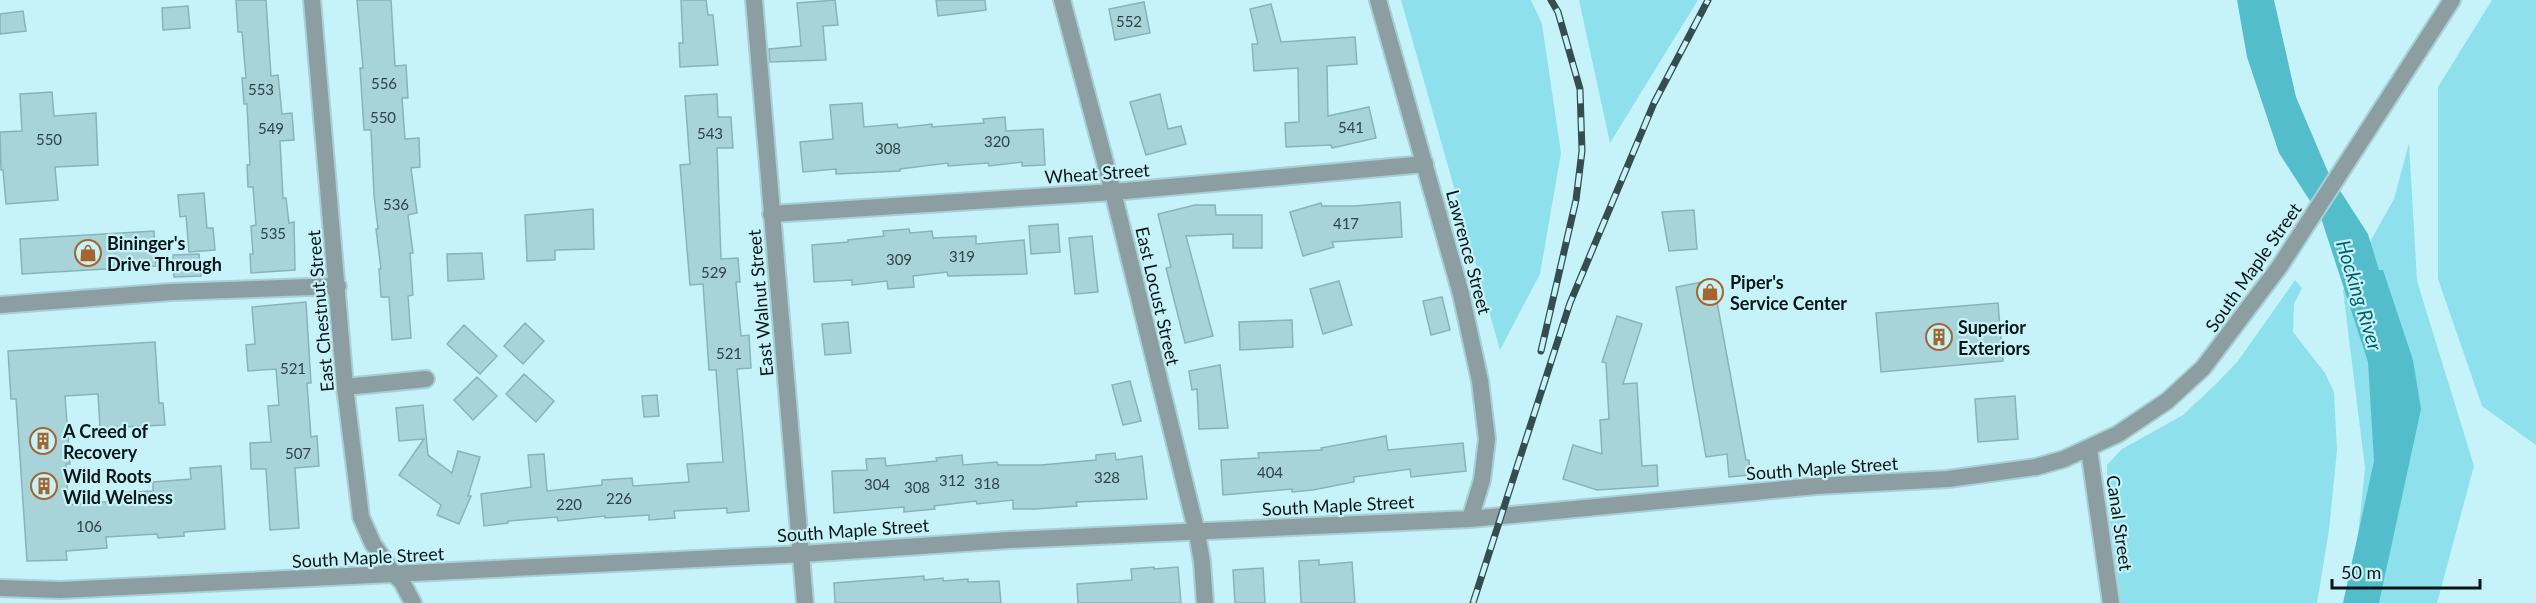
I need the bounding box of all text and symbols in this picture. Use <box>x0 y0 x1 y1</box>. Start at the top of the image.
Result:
house number: 552 <box>1116 12 1142 30</box>
house number: 556 <box>371 74 397 92</box>
house number: 553 <box>248 80 274 98</box>
house number: 550 <box>370 108 396 126</box>
house number: 541 <box>1338 118 1364 136</box>
house number: 549 <box>258 119 284 137</box>
house number: 543 <box>697 124 723 142</box>
house number: 550 <box>36 130 62 148</box>
house number: 320 <box>984 132 1010 150</box>
house number: 308 <box>875 139 901 157</box>
street label: Wheat Street <box>1044 158 1151 188</box>
street label: Lawrence Street <box>1442 187 1496 317</box>
house number: 536 <box>383 195 409 213</box>
street label: South Maple Street <box>2200 198 2306 336</box>
house number: 417 <box>1333 214 1359 232</box>
house number: 535 <box>260 224 286 242</box>
street label: East Locust Street <box>1131 224 1185 368</box>
street label: East Walnut Street <box>743 228 777 377</box>
street label: East Chestnut Street <box>302 229 338 393</box>
place label: Bininger's Drive Through <box>107 232 222 275</box>
water label: Hocking River <box>2332 237 2389 354</box>
shop icon: Bininger's Drive Through <box>73 238 103 268</box>
house number: 319 <box>949 247 975 265</box>
house number: 309 <box>886 250 912 268</box>
house number: 529 <box>701 263 727 281</box>
place label: Piper's Service Center <box>1730 271 1847 314</box>
shop icon: Piper's Service Center <box>1695 277 1725 307</box>
place label: Superior Exteriors <box>1958 316 2030 359</box>
building icon: Superior Exteriors <box>1924 322 1954 352</box>
house number: 521 <box>716 344 742 362</box>
house number: 521 <box>280 359 306 377</box>
place label: A Creed of Recovery <box>62 420 149 463</box>
building icon: A Creed of Recovery <box>28 426 58 456</box>
house number: 507 <box>285 444 311 462</box>
street label: South Maple Street <box>1745 452 1899 484</box>
house number: 404 <box>1257 463 1283 481</box>
place label: Wild Roots Wild Welness <box>63 465 173 508</box>
house number: 328 <box>1094 468 1120 486</box>
building icon: Wild Roots Wild Welness <box>29 471 59 501</box>
house number: 312 <box>939 471 965 489</box>
house number: 318 <box>974 474 1000 492</box>
street label: Canal Street <box>2102 474 2138 573</box>
house number: 304 <box>864 475 890 493</box>
house number: 308 <box>904 478 930 496</box>
house number: 226 <box>606 489 632 507</box>
street label: South Maple Street <box>1261 490 1415 520</box>
house number: 220 <box>556 495 582 513</box>
street label: South Maple Street <box>776 514 930 546</box>
house number: 106 <box>76 517 102 535</box>
street label: South Maple Street <box>291 542 445 572</box>
scale bar <box>2332 552 2480 590</box>
text: 50 m <box>2341 561 2381 583</box>

